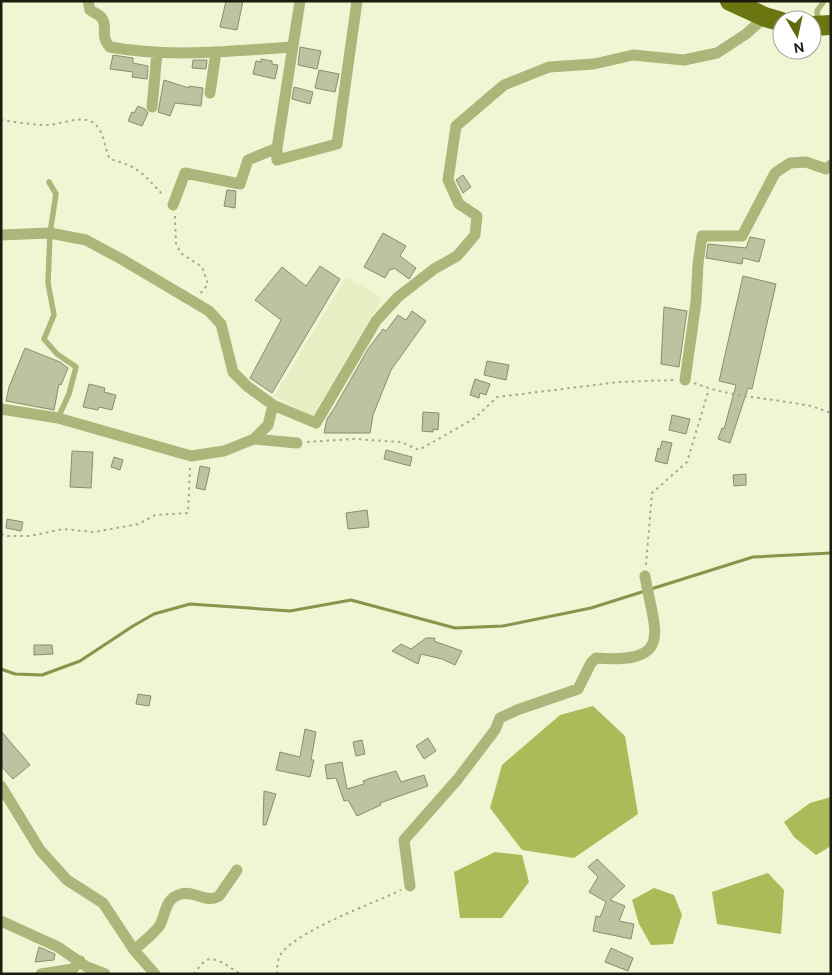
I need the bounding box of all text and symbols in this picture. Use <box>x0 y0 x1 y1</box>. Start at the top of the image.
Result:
north arrow <box>772 10 822 60</box>
text: N <box>793 38 805 58</box>

